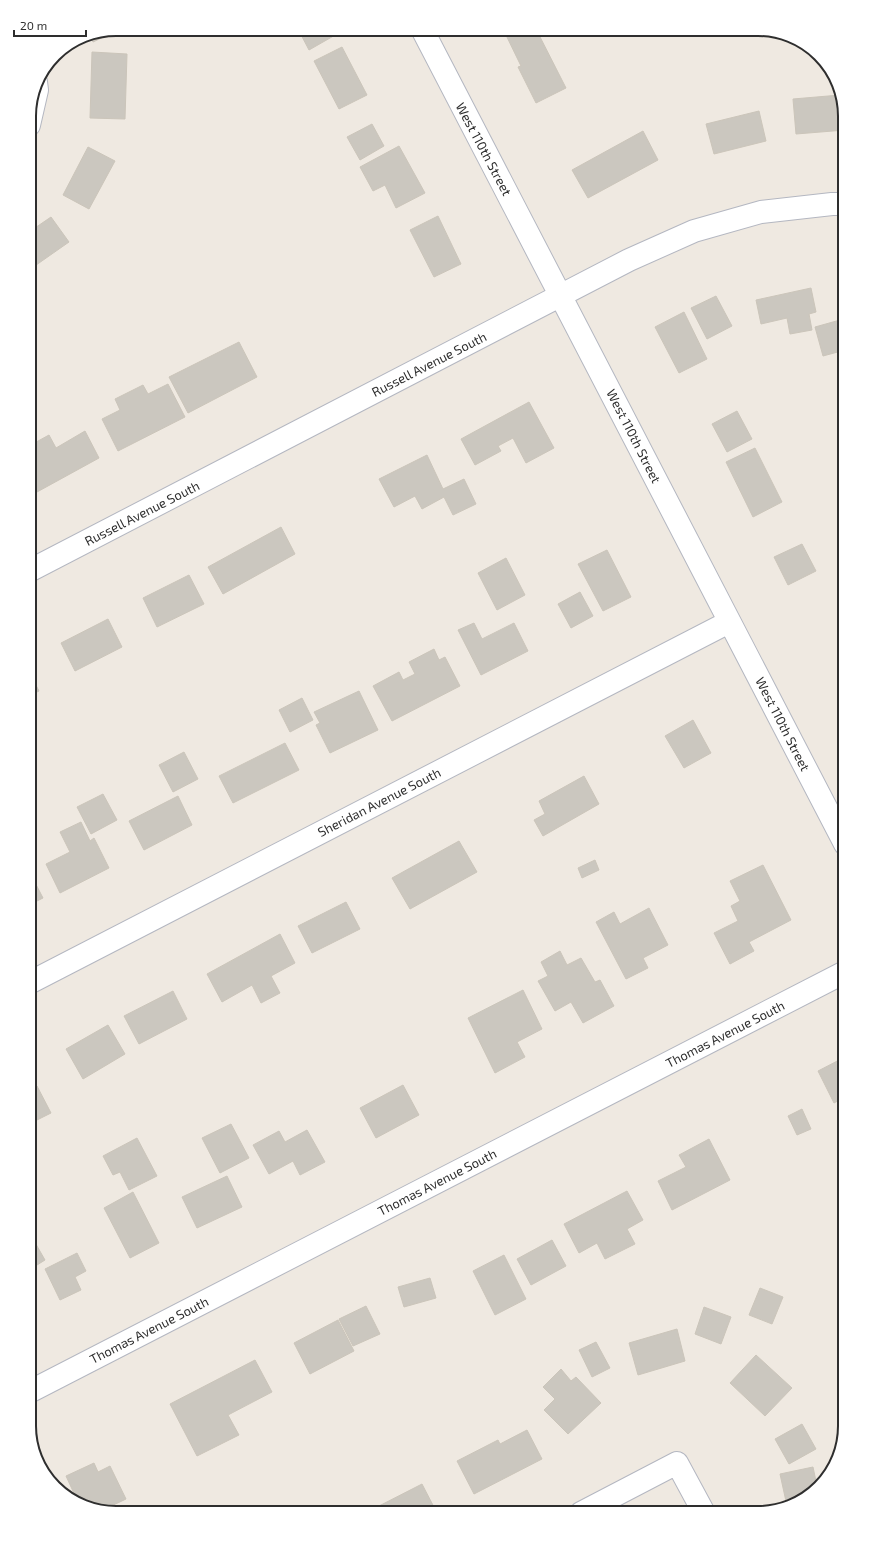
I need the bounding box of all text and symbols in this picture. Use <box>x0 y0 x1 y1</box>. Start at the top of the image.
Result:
scale bar <box>14 12 86 38</box>
text: 20 m <box>20 18 47 32</box>
street label: West 110th Street <box>453 100 515 198</box>
street label: Russell Avenue South <box>369 328 489 400</box>
street label: West 110th Street <box>603 386 665 486</box>
street label: Russell Avenue South <box>82 477 202 549</box>
street label: West 110th Street <box>752 674 814 774</box>
street label: Sheridan Avenue South <box>315 764 443 840</box>
street label: Thomas Avenue South <box>663 997 787 1071</box>
street label: Thomas Avenue South <box>375 1145 499 1219</box>
street label: Thomas Avenue South <box>87 1293 211 1367</box>

